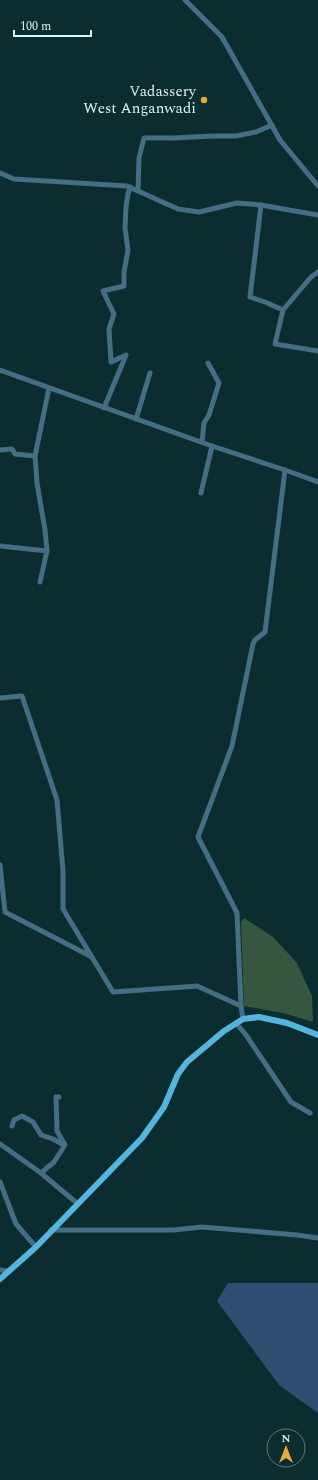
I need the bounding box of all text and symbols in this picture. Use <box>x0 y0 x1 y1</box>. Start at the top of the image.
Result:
scale bar <box>14 12 91 38</box>
text: 100 m <box>20 17 51 36</box>
place label: Vadassery West Anganwadi <box>83 80 197 120</box>
marker: Vadassery West Anganwadi <box>199 95 209 105</box>
north arrow <box>266 1428 306 1468</box>
text: N <box>282 1430 291 1447</box>

